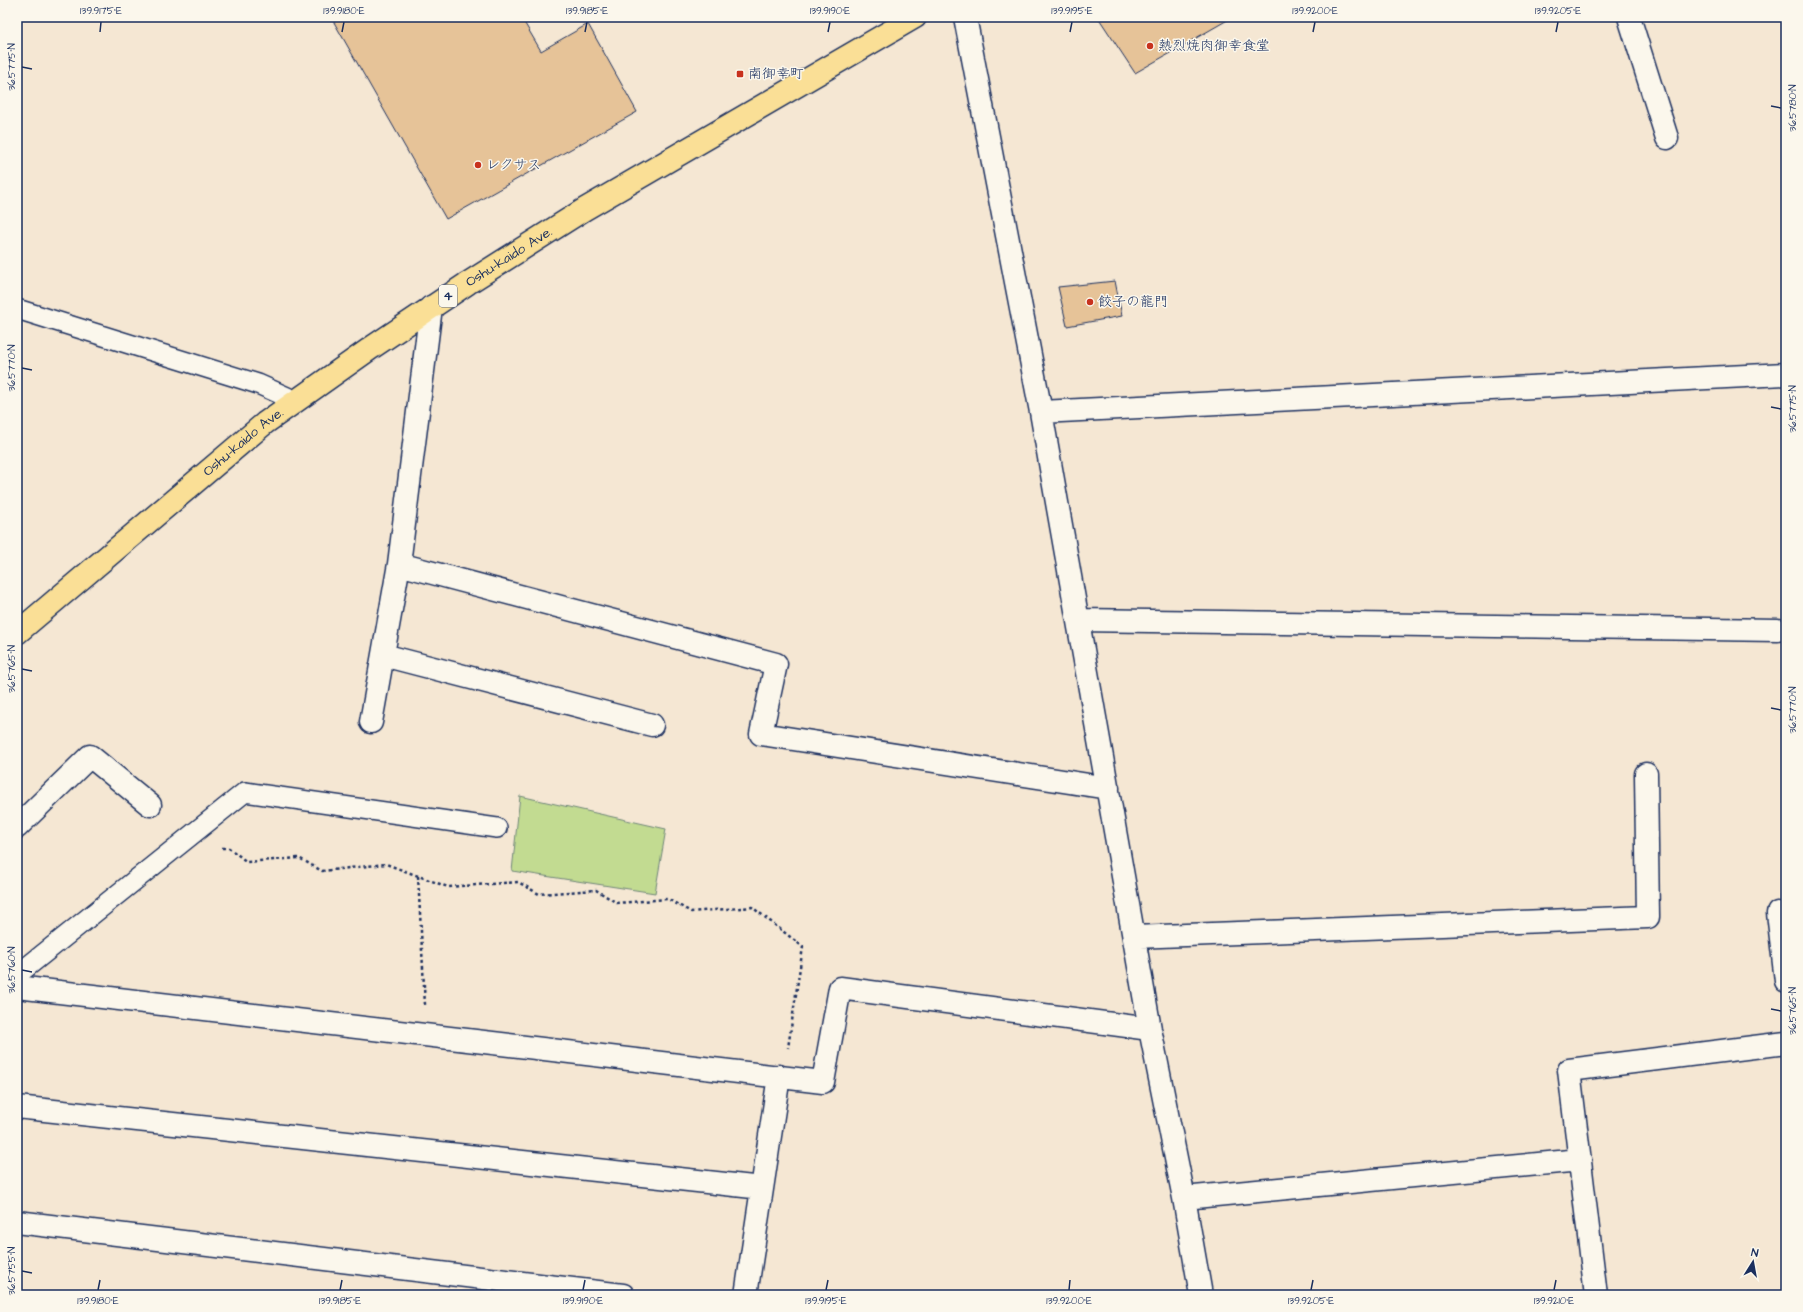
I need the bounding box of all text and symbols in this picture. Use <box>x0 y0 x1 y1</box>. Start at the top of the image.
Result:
text: 139.9175°E <box>80 4 122 18</box>
text: 139.9180°E <box>323 4 365 18</box>
text: 139.9185°E <box>566 4 608 18</box>
text: 139.9190°E <box>810 4 850 18</box>
text: 139.9195°E <box>1051 4 1093 18</box>
text: 139.9200°E <box>1292 4 1338 18</box>
text: 139.9205°E <box>1535 4 1581 18</box>
place label: 熱烈焼肉御幸食堂 <box>1158 36 1270 56</box>
marker: 熱烈焼肉御幸食堂 <box>1145 41 1155 51</box>
text: 36.5775°N <box>5 43 19 91</box>
place label: 南御幸町 <box>748 64 804 84</box>
marker: 南御幸町 <box>735 69 745 79</box>
text: 36.5780°N <box>1786 84 1800 132</box>
place label: レクサス <box>486 155 541 175</box>
marker: レクサス <box>473 160 483 170</box>
street label: Oshu-kaido Ave. <box>462 222 556 292</box>
road number: 4 <box>439 285 457 307</box>
place label: 餃子の龍門 <box>1098 292 1168 312</box>
marker: 餃子の龍門 <box>1085 297 1095 307</box>
text: 36.5770°N <box>5 345 19 391</box>
text: 36.5775°N <box>1786 385 1800 433</box>
street label: Oshu-kaido Ave. <box>199 403 288 481</box>
text: 36.5765°N <box>5 645 19 693</box>
text: 36.5770°N <box>1786 687 1800 733</box>
text: 36.5760°N <box>5 946 19 994</box>
text: 36.5765°N <box>1786 987 1800 1035</box>
north arrow <box>1733 1242 1773 1282</box>
text: N <box>1750 1245 1760 1261</box>
text: 36.5755°N <box>5 1247 19 1295</box>
text: 139.9180°E <box>77 1294 119 1308</box>
text: 139.9185°E <box>319 1294 361 1308</box>
text: 139.9190°E <box>563 1294 603 1308</box>
text: 139.9195°E <box>805 1294 847 1308</box>
text: 139.9200°E <box>1046 1294 1092 1308</box>
text: 139.9205°E <box>1288 1294 1334 1308</box>
text: 139.9210°E <box>1534 1294 1574 1308</box>

